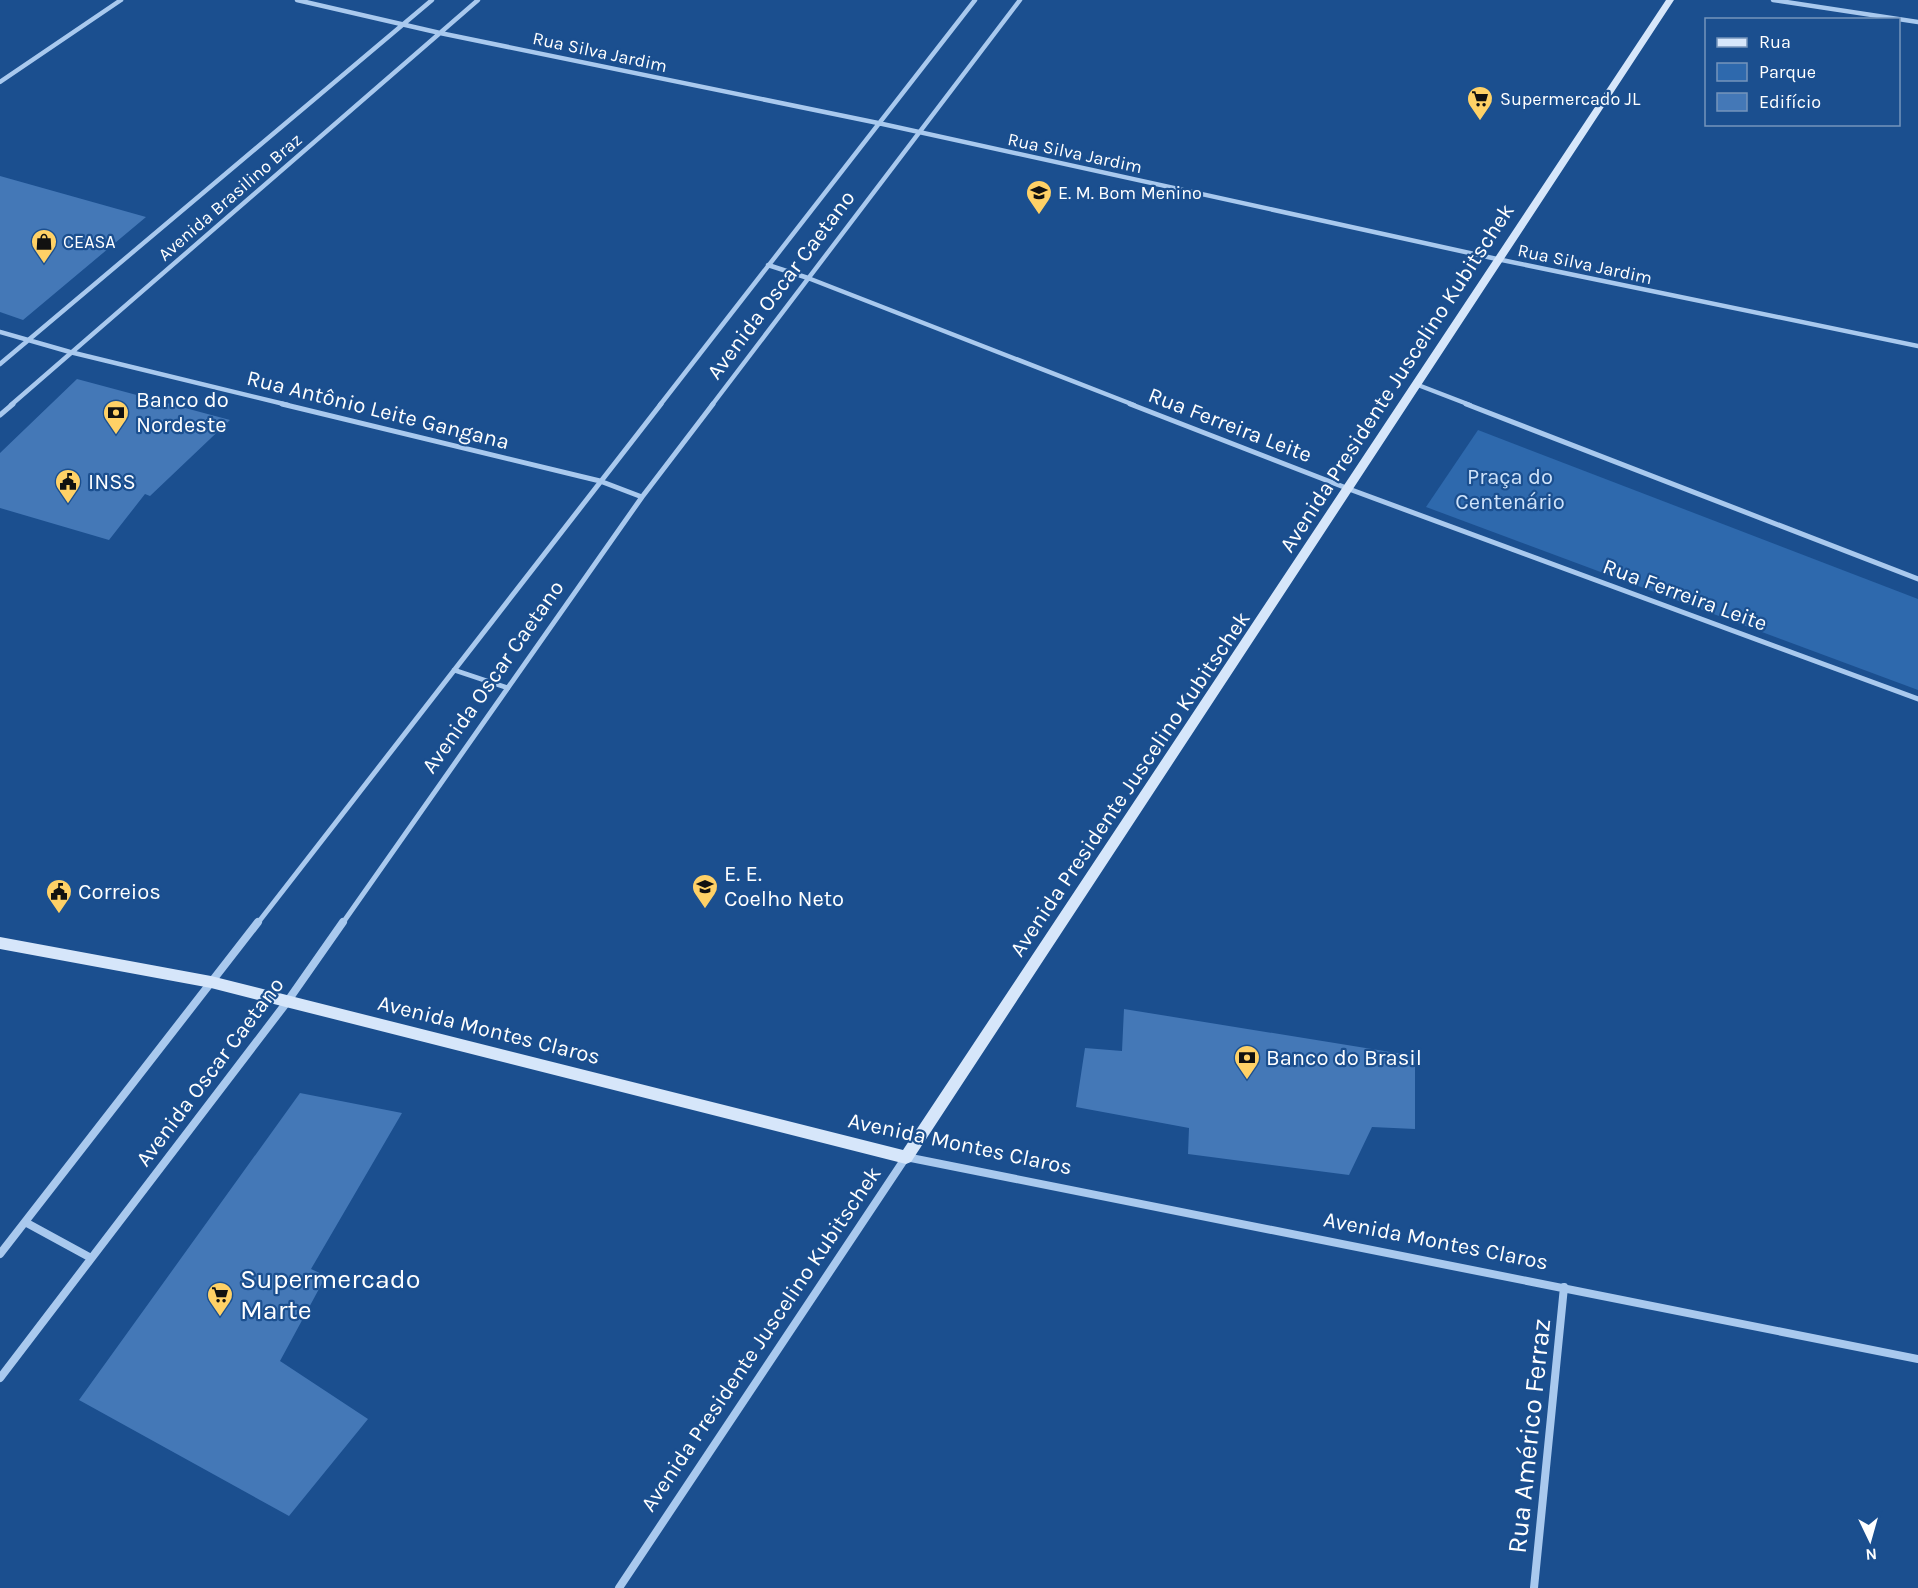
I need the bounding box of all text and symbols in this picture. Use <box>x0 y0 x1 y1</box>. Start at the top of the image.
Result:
legend <box>1705 18 1900 126</box>
street label: Rua Silva Jardim <box>531 27 669 77</box>
text: Rua <box>1759 31 1791 53</box>
text: Parque <box>1759 61 1816 83</box>
supermarket icon: Supermercado JL <box>1465 84 1495 122</box>
place label: Supermercado JL <box>1500 88 1641 110</box>
text: Edifício <box>1759 91 1821 113</box>
street label: Rua Silva Jardim <box>1006 128 1144 178</box>
street label: Avenida Brasilino Braz <box>154 129 306 265</box>
school or university icon: E. M. Bom Menino <box>1024 178 1054 216</box>
place label: E. M. Bom Menino <box>1058 182 1202 204</box>
street label: Avenida Oscar Caetano <box>701 185 861 385</box>
street label: Avenida Presidente Juscelino Kubitschek <box>1274 199 1520 557</box>
shop icon: CEASA <box>29 227 59 265</box>
place label: CEASA <box>63 231 116 253</box>
street label: Rua Silva Jardim <box>1516 239 1654 289</box>
street label: Rua Antônio Leite Gangana <box>244 365 512 455</box>
street label: Rua Ferreira Leite <box>1145 382 1315 468</box>
place label: Banco do Nordeste <box>136 387 229 438</box>
bank icon: Banco do Nordeste <box>101 398 131 436</box>
park label: Praça do Centenário <box>1455 464 1565 515</box>
public building icon: INSS <box>53 467 83 505</box>
place label: INSS <box>88 469 136 495</box>
street label: Rua Ferreira Leite <box>1599 553 1771 637</box>
street label: Avenida Oscar Caetano <box>416 575 570 779</box>
street label: Avenida Presidente Juscelino Kubitschek <box>1004 606 1256 962</box>
place label: E. E. Coelho Neto <box>724 861 844 912</box>
school or university icon: E. E. Coelho Neto <box>690 872 720 910</box>
public building icon: Correios <box>44 877 74 915</box>
place label: Correios <box>78 879 161 905</box>
street label: Avenida Oscar Caetano <box>130 972 290 1172</box>
street label: Avenida Montes Claros <box>375 990 603 1070</box>
bank icon: Banco do Brasil <box>1232 1043 1262 1081</box>
place label: Banco do Brasil <box>1266 1045 1422 1071</box>
street label: Avenida Montes Claros <box>846 1108 1074 1180</box>
street label: Avenida Presidente Juscelino Kubitschek <box>635 1161 887 1517</box>
street label: Avenida Montes Claros <box>1321 1206 1551 1276</box>
place label: Supermercado Marte <box>240 1263 421 1326</box>
supermarket icon: Supermercado Marte <box>205 1280 235 1318</box>
street label: Rua Américo Ferraz <box>1501 1317 1557 1555</box>
north arrow <box>1840 1510 1900 1570</box>
text: N <box>1865 1544 1878 1564</box>

